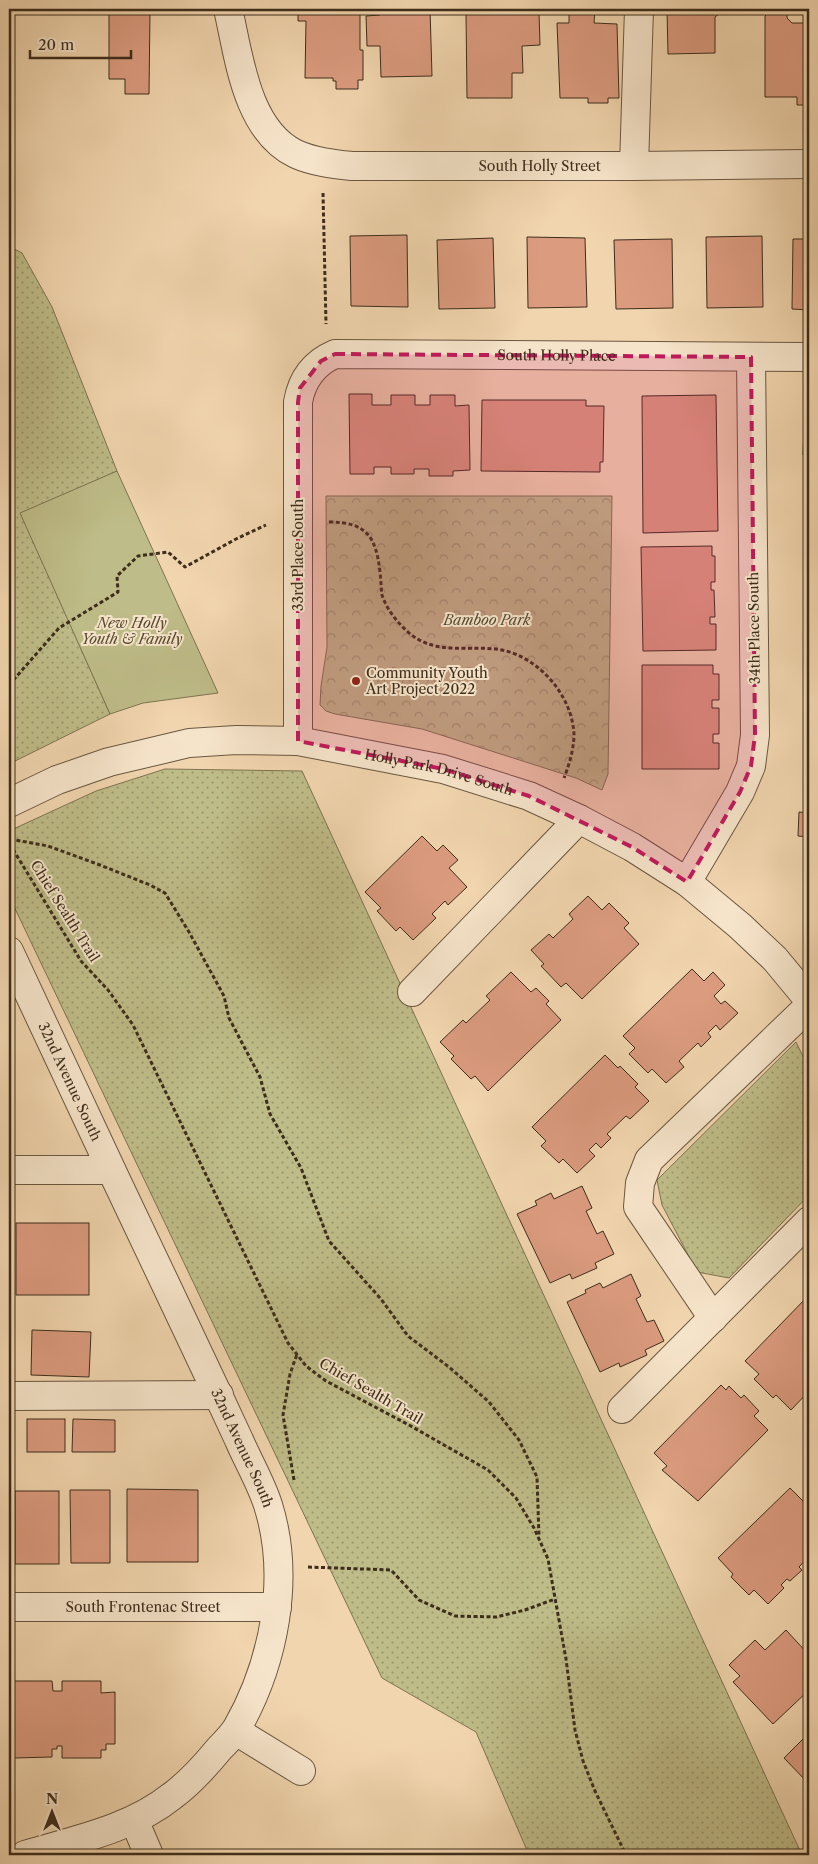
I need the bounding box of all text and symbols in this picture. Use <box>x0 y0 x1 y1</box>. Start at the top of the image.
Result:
scale bar <box>30 28 131 60</box>
text: 20 m <box>38 35 74 54</box>
street label: South Holly Street <box>478 157 601 175</box>
street label: South Holly Place <box>497 346 616 365</box>
street label: 33rd Place South <box>289 499 307 611</box>
street label: 34th Place South <box>744 571 764 684</box>
park label: Bamboo Park <box>442 611 531 629</box>
park label: New Holly Youth & Family <box>82 614 182 648</box>
place label: Community Youth Art Project 2022 <box>365 664 488 698</box>
marker: Community Youth Art Project 2022 <box>350 675 362 687</box>
street label: Holly Park Drive South <box>363 745 516 800</box>
street label: Chief Sealth Trail <box>26 857 104 965</box>
street label: 32nd Avenue South <box>34 1019 106 1144</box>
street label: Chief Sealth Trail <box>316 1354 426 1428</box>
street label: 32nd Avenue South <box>207 1385 277 1510</box>
street label: South Frontenac Street <box>66 1598 221 1616</box>
north arrow <box>28 1786 78 1836</box>
text: N <box>46 1790 58 1808</box>

